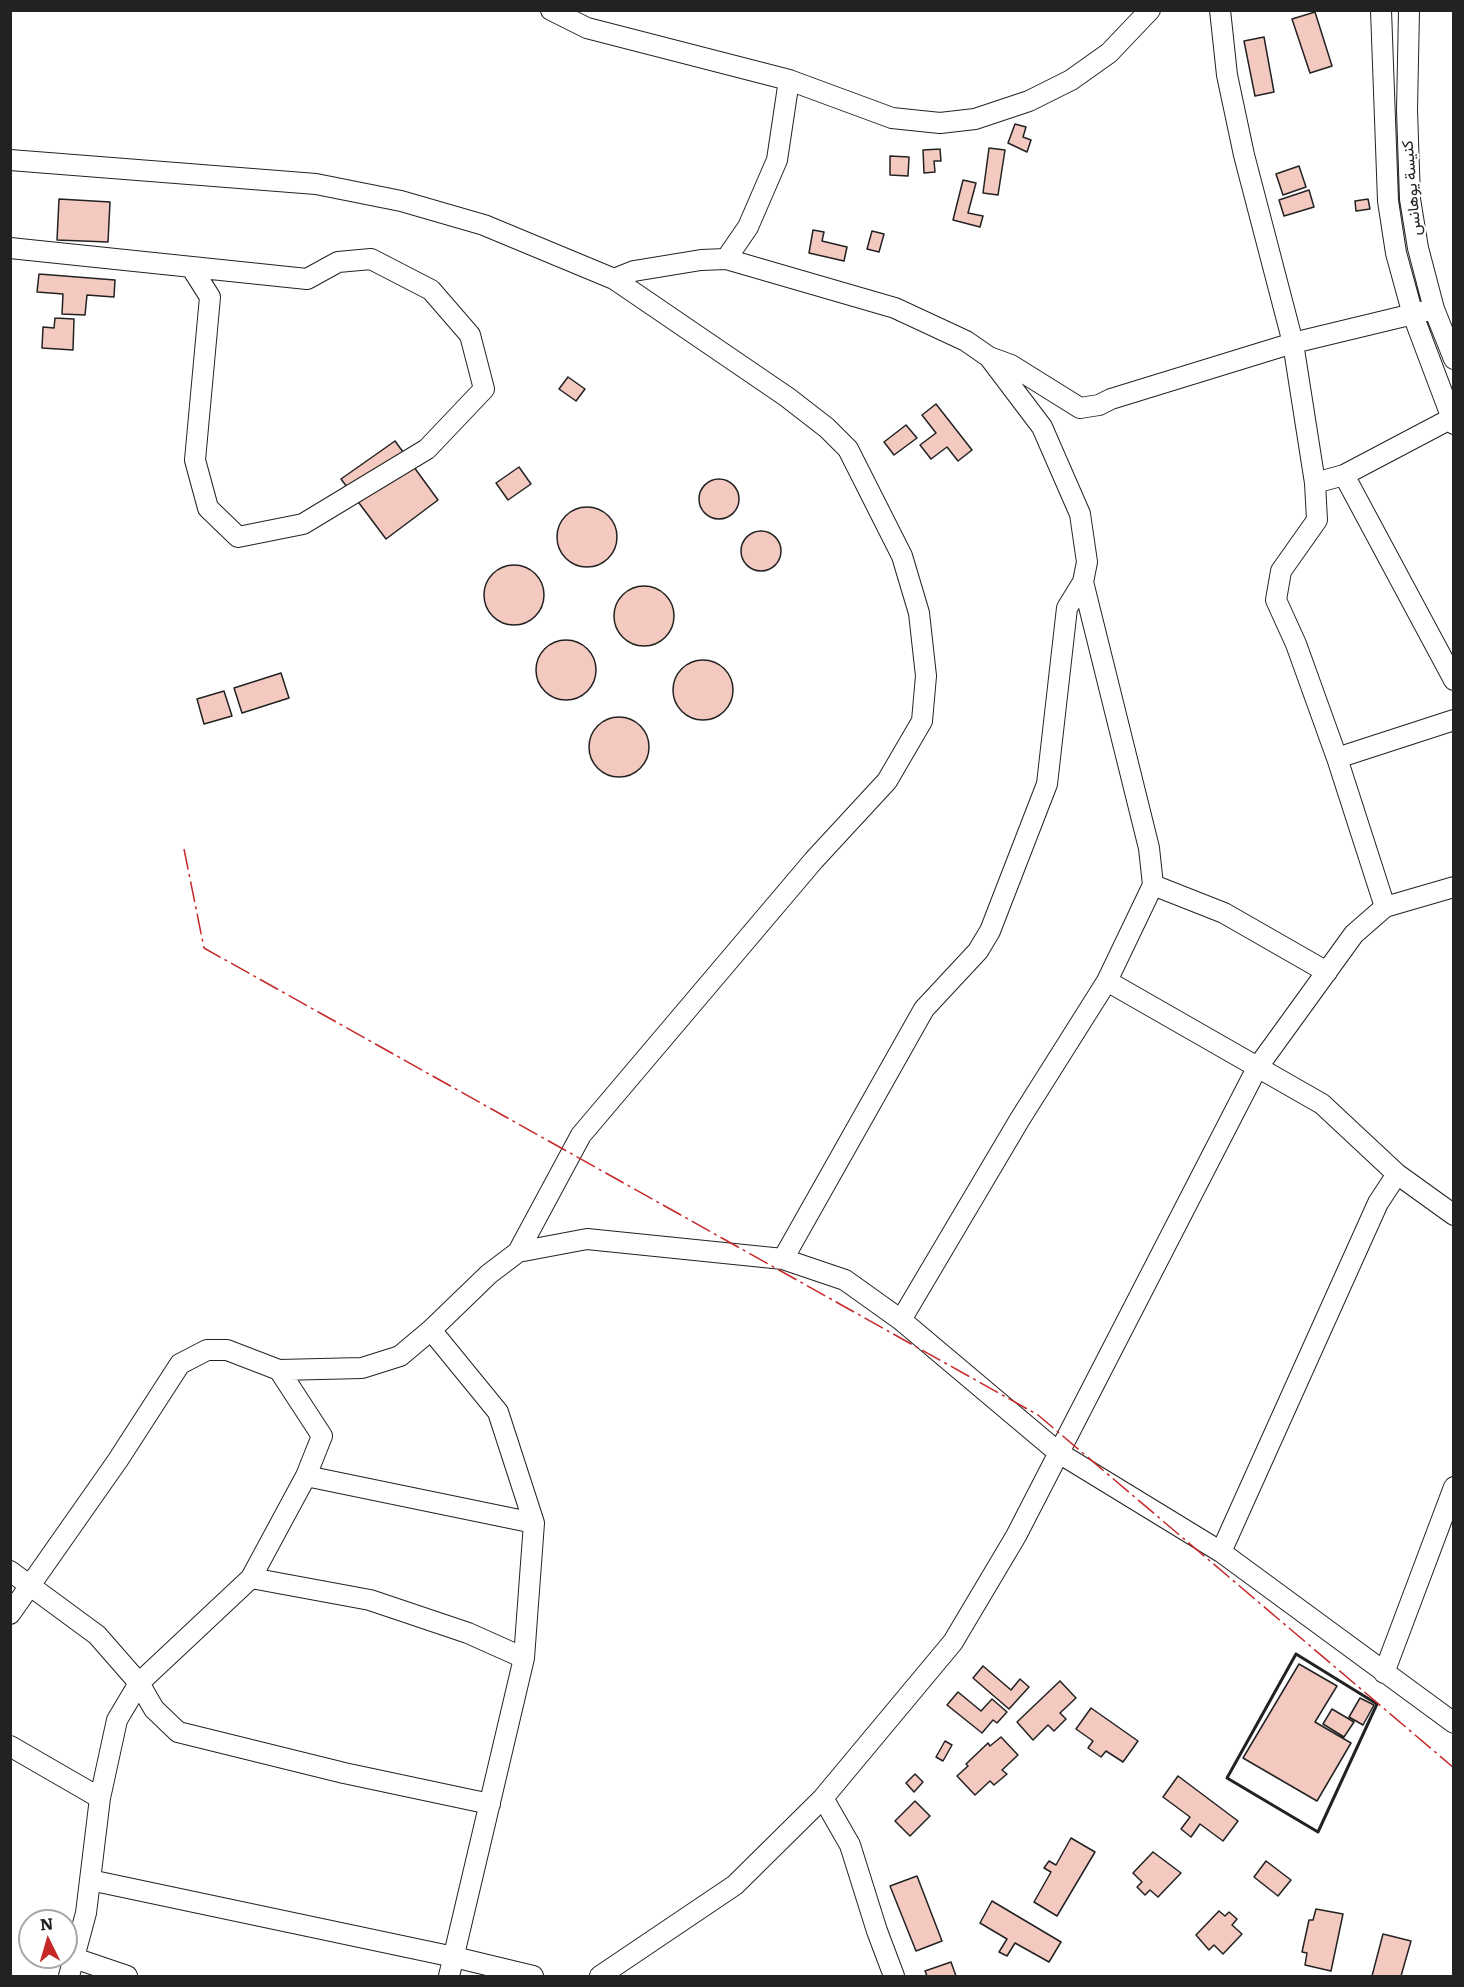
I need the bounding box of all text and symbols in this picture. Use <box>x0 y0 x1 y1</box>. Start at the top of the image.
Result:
street label: كنيسة يوهانس <box>1398 139 1426 237</box>
north arrow <box>18 1909 78 1969</box>
text: N <box>39 1911 54 1936</box>

